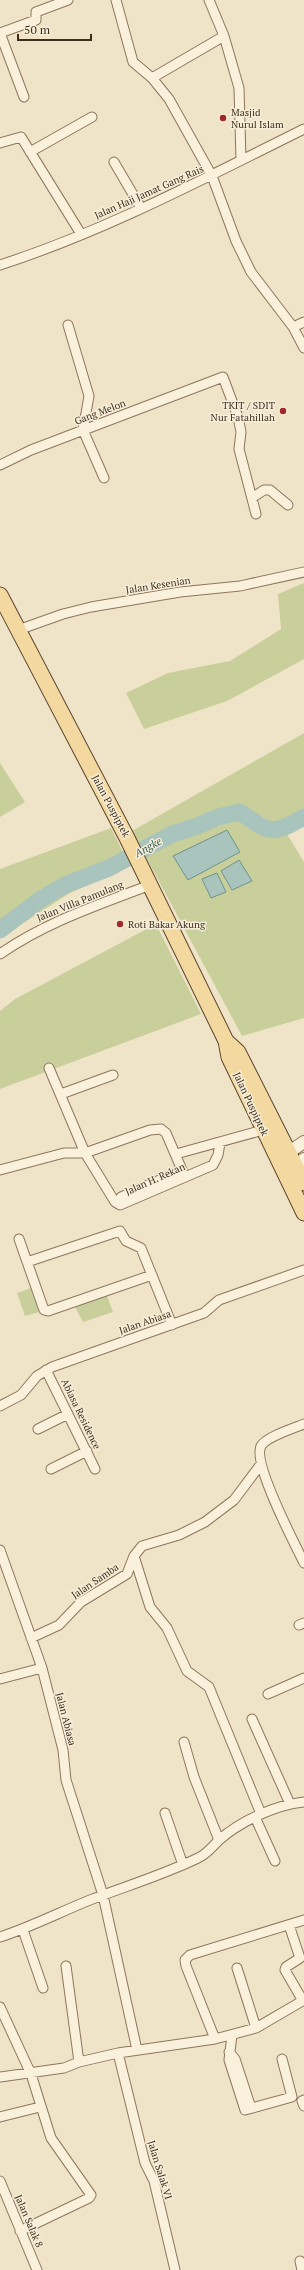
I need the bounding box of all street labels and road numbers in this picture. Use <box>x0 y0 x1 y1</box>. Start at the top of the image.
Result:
street label: Jalan Haji Jamat Gang Rais <box>92 162 206 222</box>
street label: Gang Melon <box>73 396 127 428</box>
street label: Jalan Kesenian <box>125 573 191 597</box>
street label: Jalan Puspiptek <box>89 772 133 840</box>
street label: Jalan Villa Pamulang <box>35 877 126 924</box>
street label: Jalan Puspiptek <box>231 1070 272 1139</box>
street label: Jalan H. Rekan <box>123 1160 187 1198</box>
street label: Jalan Abiasa <box>117 1307 173 1337</box>
street label: Abiasa Residence <box>58 1377 104 1451</box>
street label: Jalan Samba <box>69 1560 121 1602</box>
street label: Jalan Abiasa <box>53 1691 79 1747</box>
street label: Jalan Salak VI <box>145 2139 175 2202</box>
street label: Jalan Salak 8 <box>12 2193 46 2249</box>

